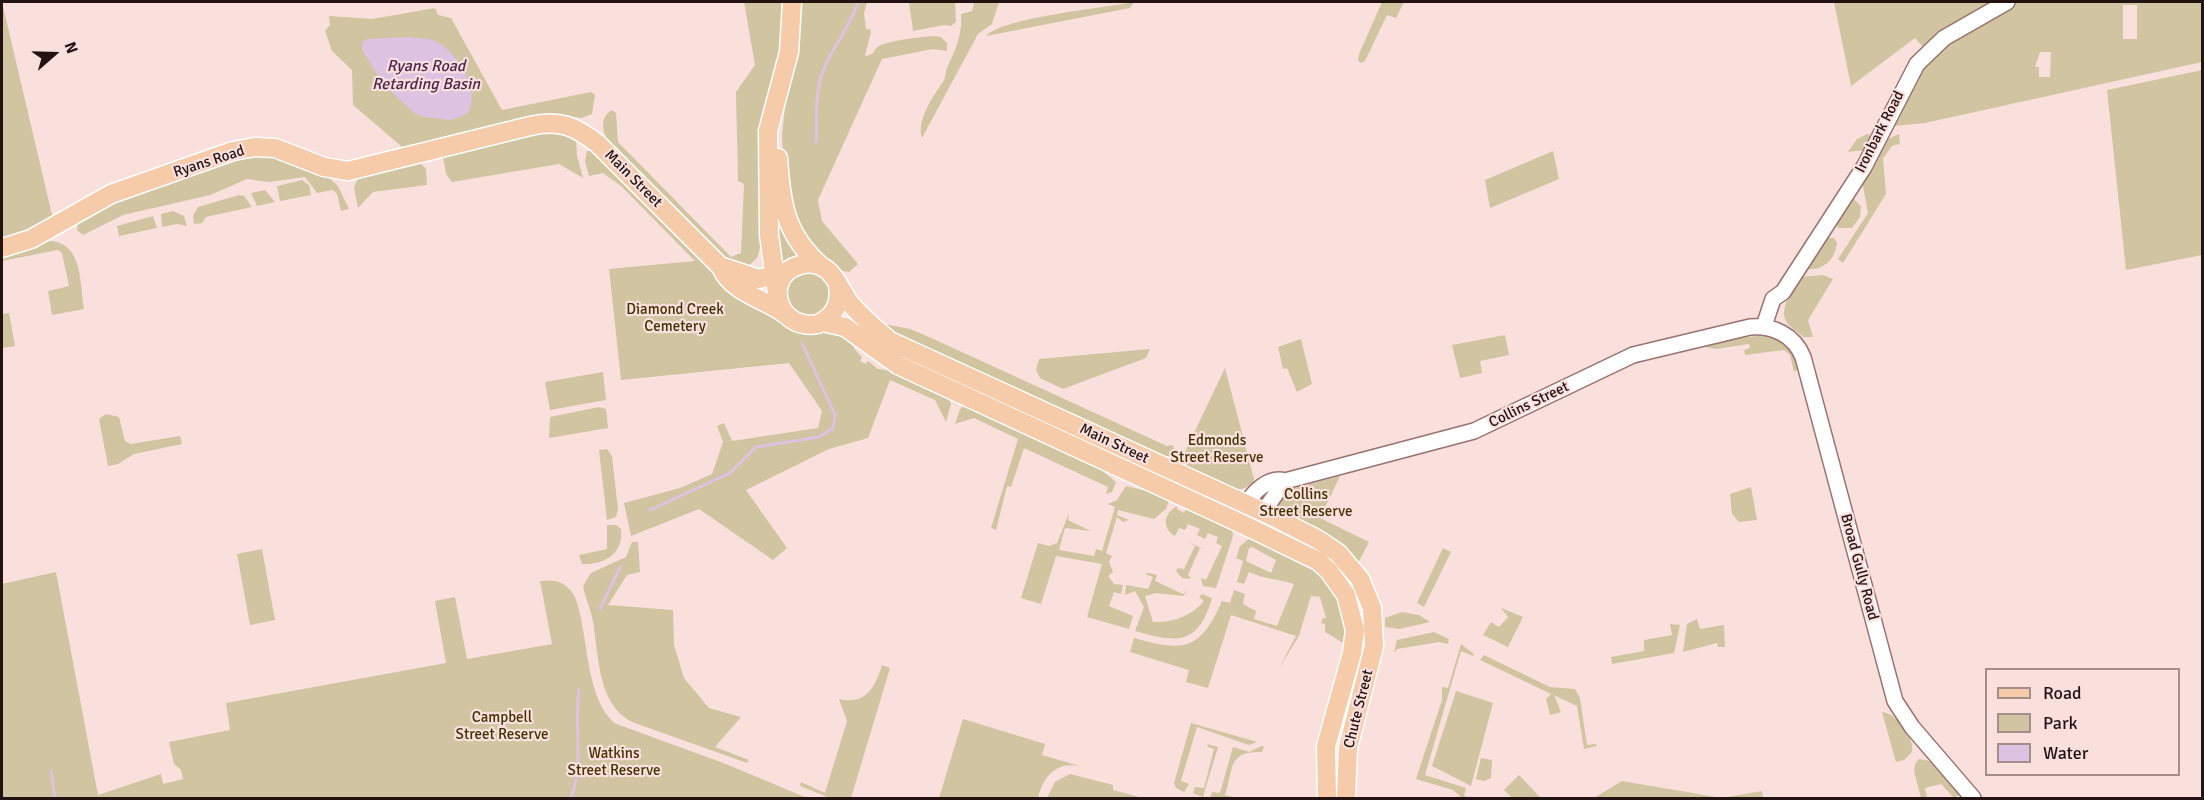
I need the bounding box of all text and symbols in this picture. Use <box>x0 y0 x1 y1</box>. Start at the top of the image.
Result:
north arrow <box>24 24 84 84</box>
text: N <box>60 39 82 56</box>
water label: Ryans Road Retarding Basin <box>372 57 480 95</box>
street label: Ironbark Road <box>1852 88 1908 176</box>
street label: Ryans Road <box>171 142 247 182</box>
street label: Main Street <box>600 146 666 212</box>
park label: Diamond Creek Cemetery <box>626 301 724 336</box>
street label: Collins Street <box>1486 378 1572 432</box>
street label: Main Street <box>1076 420 1152 468</box>
park label: Edmonds Street Reserve <box>1171 432 1263 467</box>
park label: Collins Street Reserve <box>1260 486 1352 521</box>
street label: Broad Gully Road <box>1836 512 1882 622</box>
street label: Chute Street <box>1341 668 1377 750</box>
legend <box>1985 668 2180 776</box>
text: Road <box>2043 682 2082 704</box>
park label: Campbell Street Reserve <box>456 709 548 744</box>
text: Park <box>2043 712 2078 734</box>
text: Water <box>2043 742 2088 764</box>
park label: Watkins Street Reserve <box>568 745 660 780</box>

